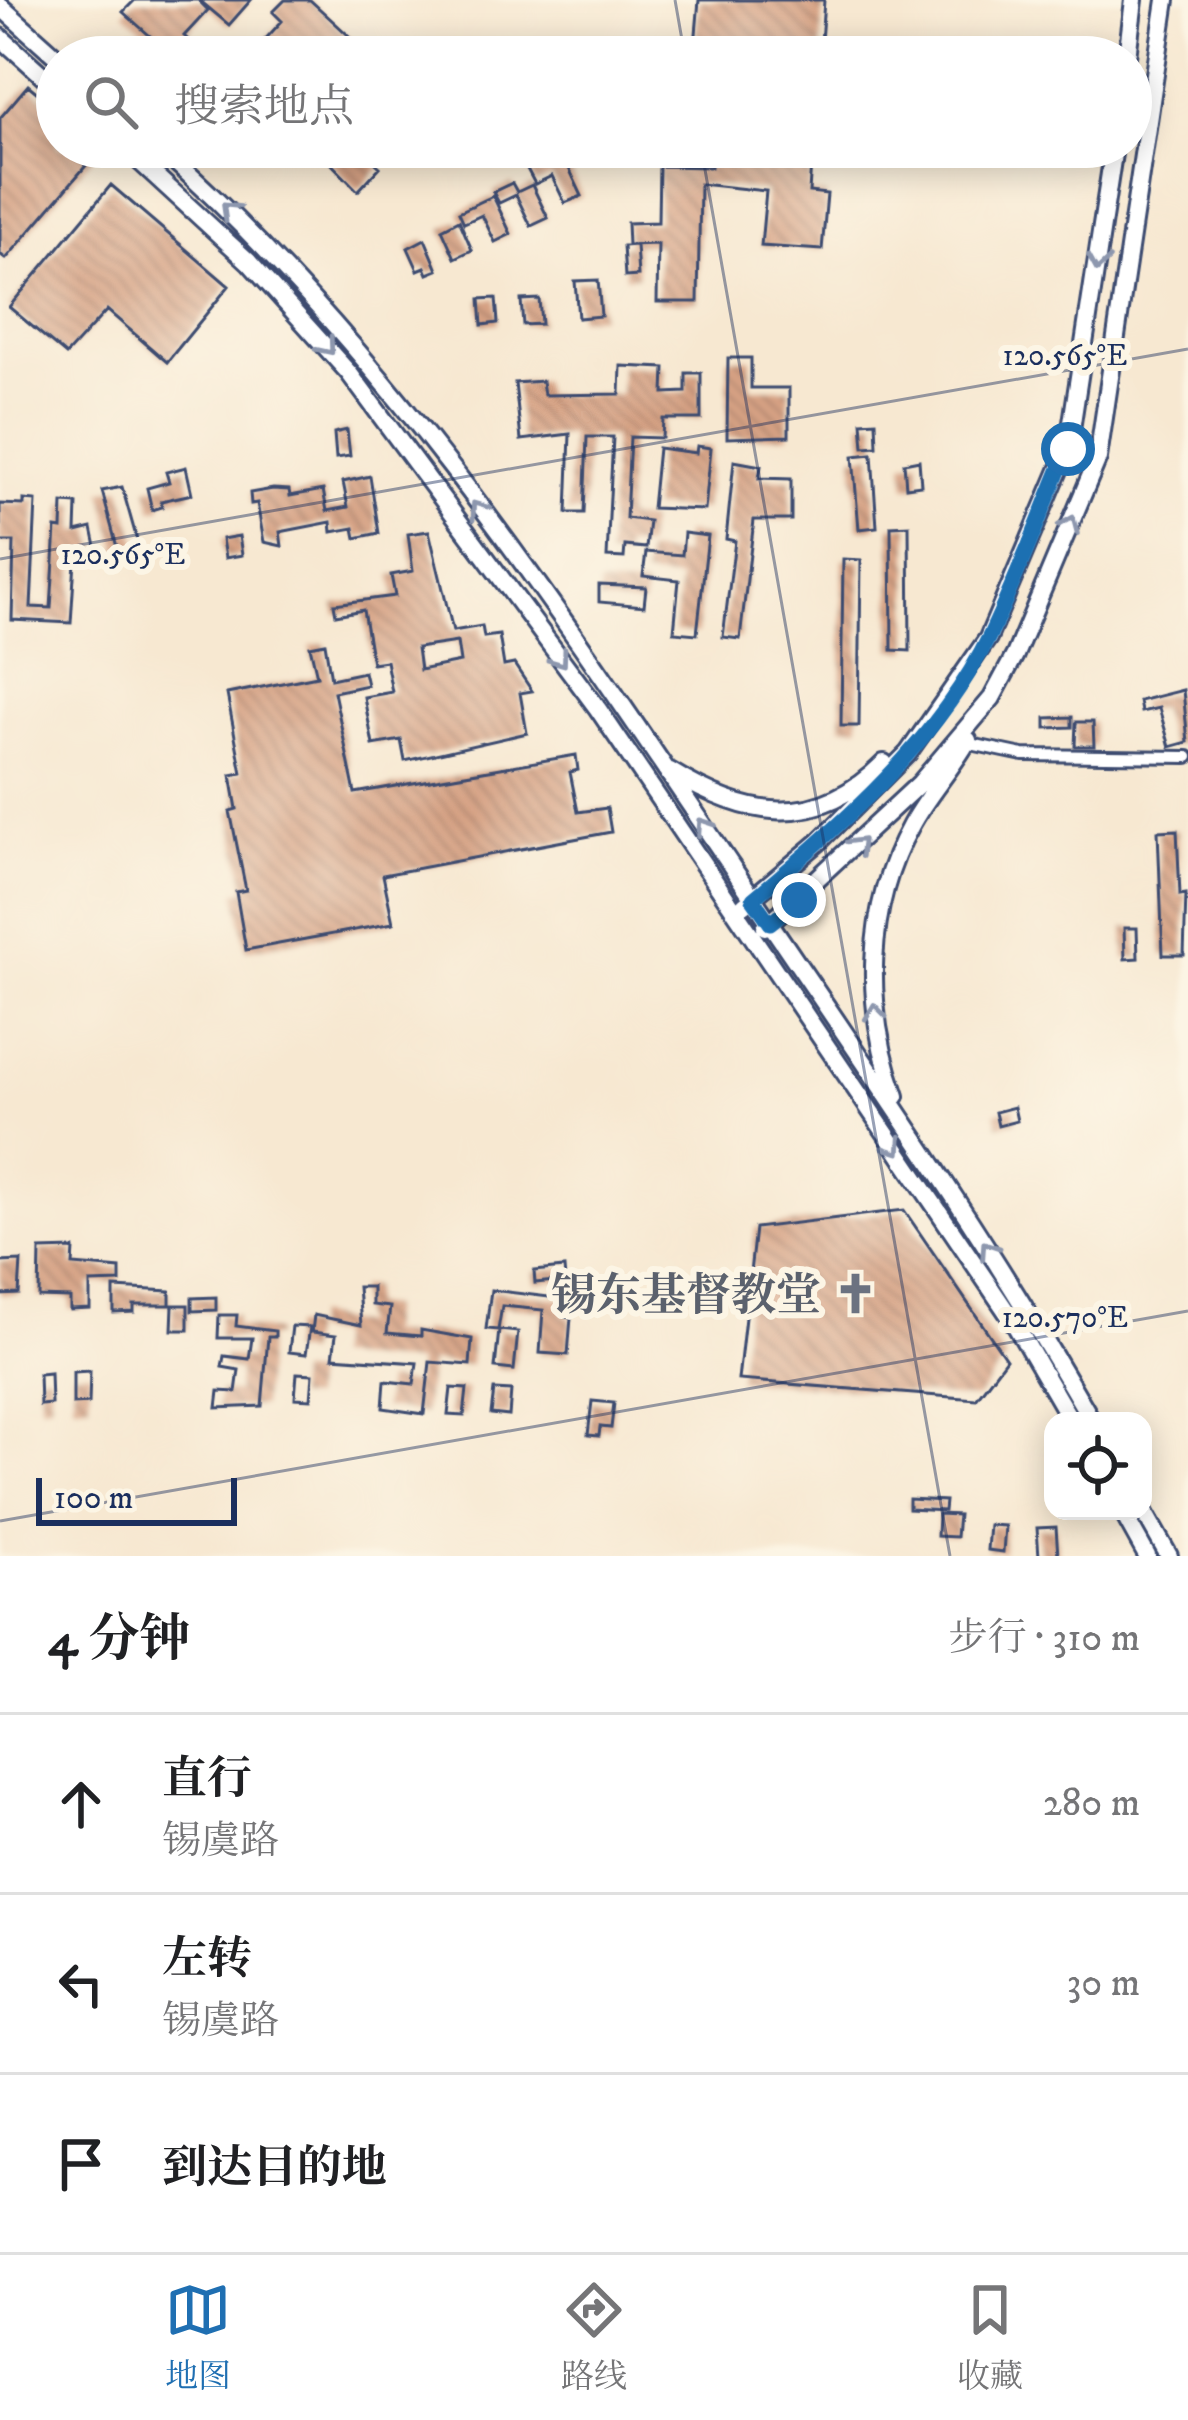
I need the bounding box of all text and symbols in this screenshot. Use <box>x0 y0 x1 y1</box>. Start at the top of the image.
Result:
search box <box>36 36 1152 168</box>
icon: search <box>78 69 144 135</box>
text: 搜索地点 <box>174 80 354 136</box>
one-way arrow <box>221 203 242 225</box>
one-way arrow <box>1086 253 1112 273</box>
one-way arrow <box>312 333 334 355</box>
text: 120.565°E <box>1003 338 1127 375</box>
route start <box>1041 422 1095 476</box>
one-way arrow <box>470 500 492 522</box>
one-way arrow <box>1056 515 1080 536</box>
text: 120.565°E <box>61 537 185 574</box>
one-way arrow <box>546 646 568 667</box>
one-way arrow <box>697 818 719 840</box>
one-way arrow <box>844 837 866 859</box>
route end <box>772 873 826 927</box>
one-way arrow <box>863 1002 889 1022</box>
one-way arrow <box>880 1134 902 1156</box>
one-way arrow <box>980 1241 1002 1263</box>
place label: 锡东基督教堂 <box>551 1269 821 1325</box>
church icon: 锡东基督教堂 <box>832 1271 878 1317</box>
text: 120.570°E <box>1002 1300 1128 1337</box>
map controls <box>1044 1412 1152 1520</box>
button: locate <box>1044 1412 1152 1520</box>
scale bar <box>36 1472 237 1525</box>
text: 100 m <box>54 1478 133 1519</box>
text: 4 分钟 <box>48 1608 190 1672</box>
text: 步行 · 310 m <box>949 1614 1140 1663</box>
text: 直行 <box>162 1752 252 1808</box>
icon: ahead <box>48 1771 114 1837</box>
text: 280 m <box>1043 1779 1140 1828</box>
text: 锡虞路 <box>162 1817 279 1866</box>
text: 左转 <box>162 1932 252 1988</box>
icon: left <box>48 1951 114 2017</box>
text: 30 m <box>1067 1959 1140 2008</box>
text: 锡虞路 <box>162 1997 279 2046</box>
icon: arrive <box>48 2131 114 2197</box>
text: 到达目的地 <box>162 2141 387 2197</box>
tab: 地图 <box>165 2277 231 2398</box>
tab: 路线 <box>561 2277 627 2398</box>
tab: 收藏 <box>957 2277 1023 2398</box>

